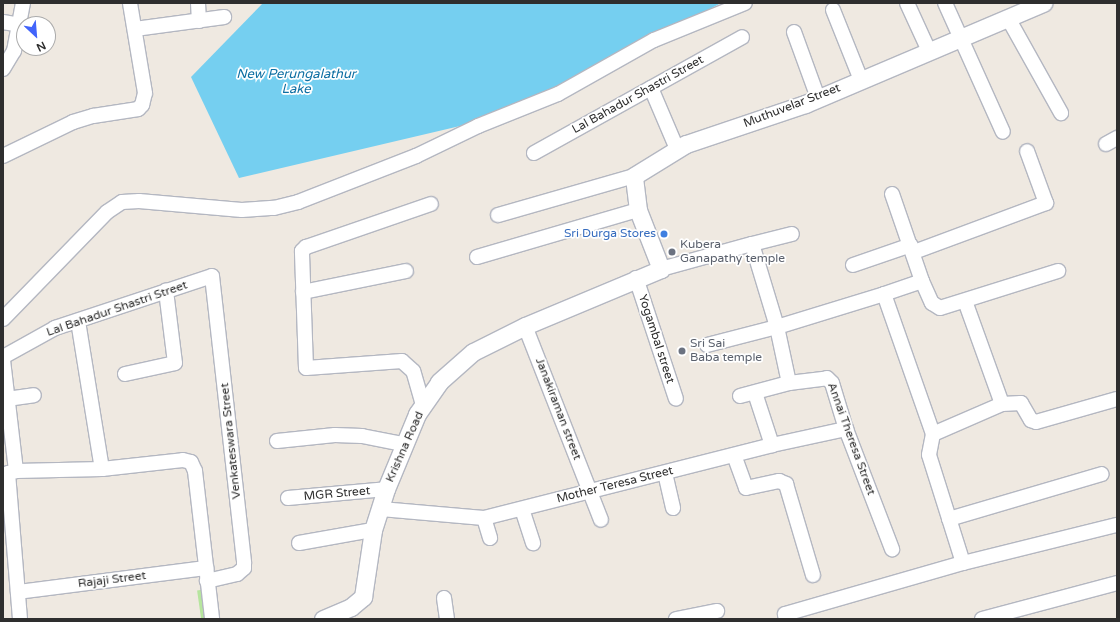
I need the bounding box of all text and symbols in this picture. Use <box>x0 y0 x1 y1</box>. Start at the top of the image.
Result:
north arrow <box>16 16 56 56</box>
text: N <box>34 39 48 54</box>
street label: Lal Bahadur Shastri Street <box>570 53 706 137</box>
water label: New Perungalathur Lake <box>236 67 356 98</box>
street label: Muthuvelar Street <box>741 81 843 131</box>
place label: Sri Durga Stores <box>564 227 656 241</box>
marker: Sri Durga Stores <box>659 229 669 239</box>
place label: Kubera Ganapathy temple <box>680 238 785 266</box>
marker: Kubera Ganapathy temple <box>667 247 677 257</box>
street label: Lal Bahadur Shastri Street <box>45 278 189 340</box>
street label: Yogambal street <box>635 293 677 385</box>
place label: Sri Sai Baba temple <box>690 337 762 365</box>
marker: Sri Sai Baba temple <box>677 346 687 356</box>
street label: Janakiraman street <box>532 356 584 462</box>
street label: Annai Theresa Street <box>824 381 878 497</box>
street label: Venkateswara Street <box>218 382 244 500</box>
street label: Krishna Road <box>383 409 427 485</box>
street label: Mother Teresa Street <box>555 464 675 506</box>
street label: MGR Street <box>303 484 371 504</box>
street label: Rajaji Street <box>77 569 147 591</box>

